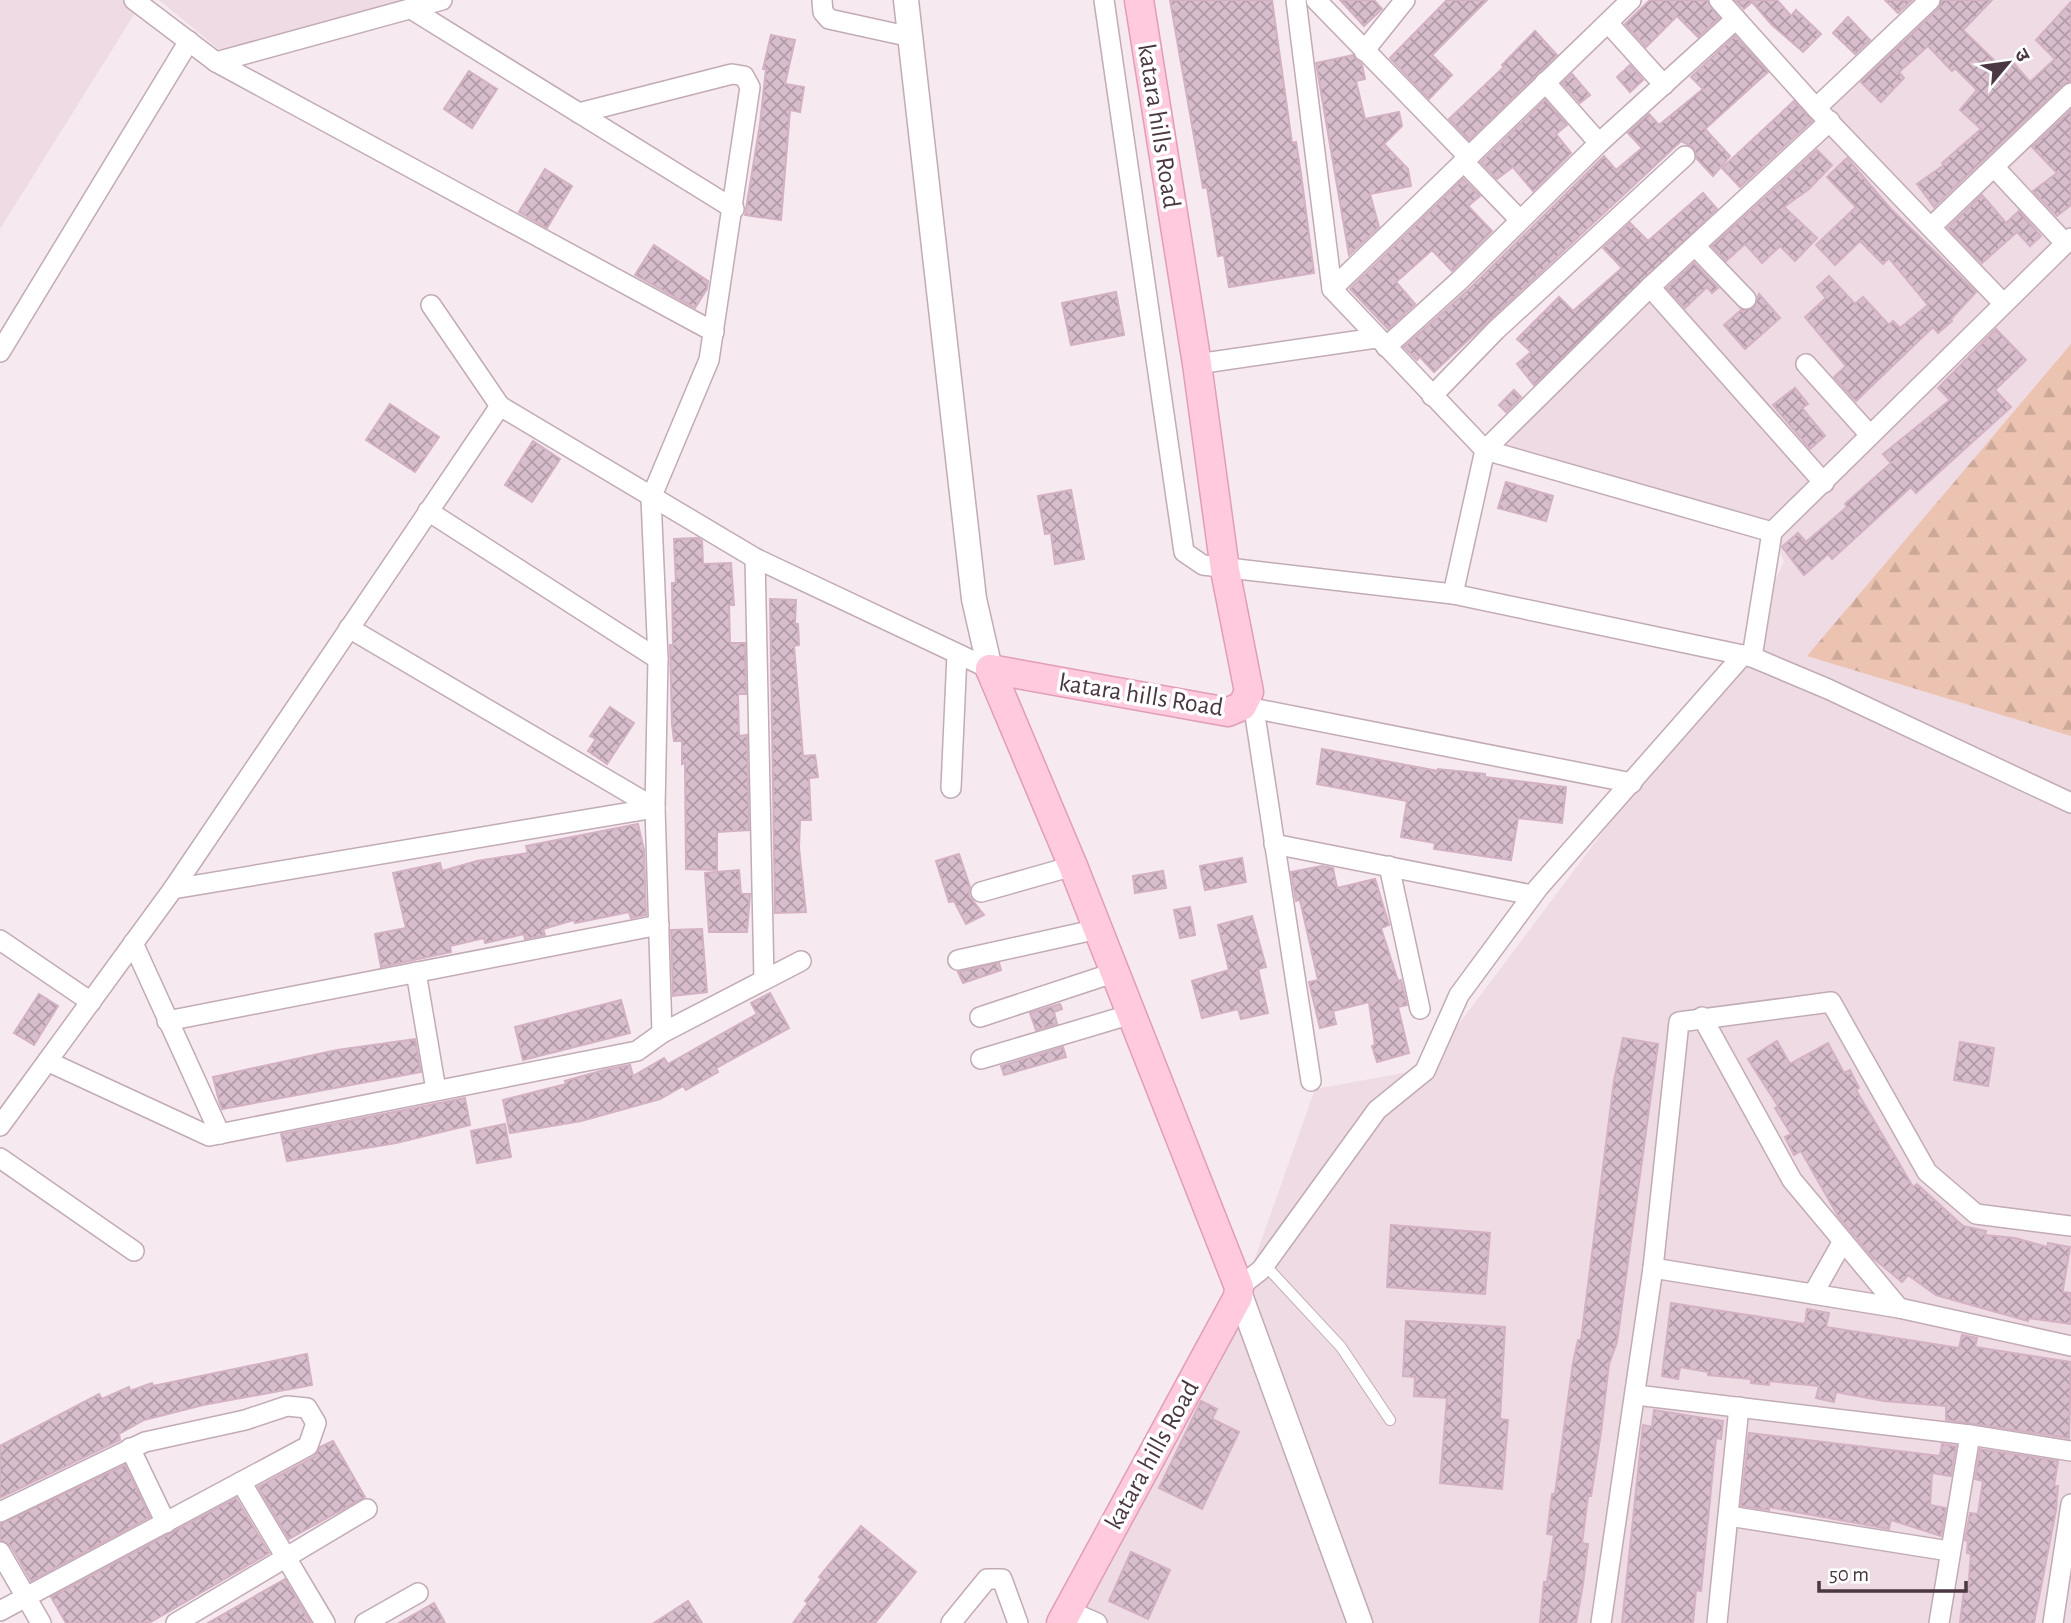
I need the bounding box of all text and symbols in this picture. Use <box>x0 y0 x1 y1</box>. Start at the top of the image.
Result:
north arrow <box>1973 28 2043 98</box>
street label: katara hills Road <box>1133 42 1185 210</box>
text: उ <box>2011 46 2033 66</box>
street label: katara hills Road <box>1057 669 1225 721</box>
street label: katara hills Road <box>1100 1376 1204 1534</box>
scale bar <box>1819 1550 1966 1594</box>
text: 50 m <box>1829 1564 1869 1585</box>

